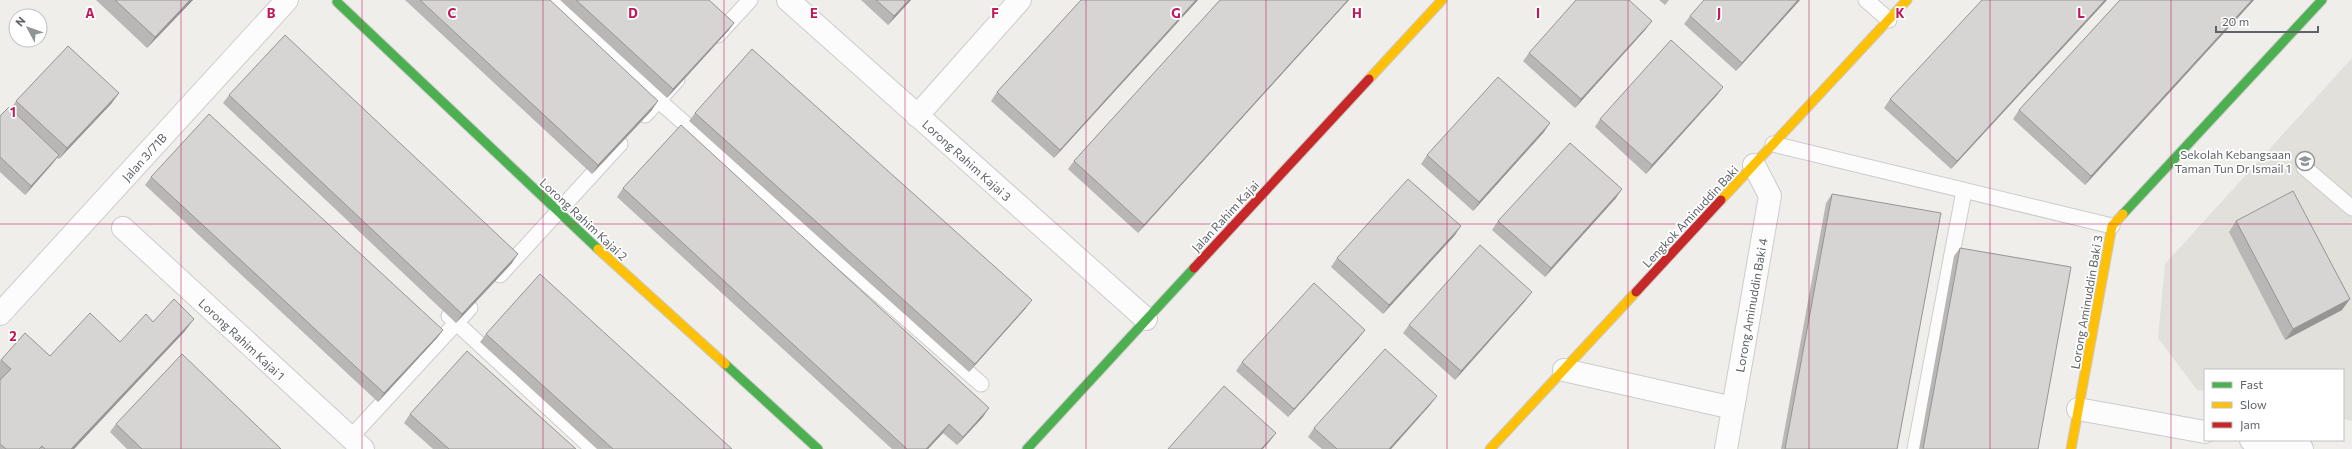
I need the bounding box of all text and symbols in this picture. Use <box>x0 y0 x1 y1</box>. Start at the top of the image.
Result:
text: A <box>85 5 95 21</box>
text: B <box>267 5 276 21</box>
text: C <box>448 5 457 21</box>
text: D <box>628 5 638 21</box>
text: E <box>810 5 818 21</box>
text: F <box>991 5 999 21</box>
text: G <box>1171 5 1181 21</box>
text: H <box>1352 5 1362 21</box>
text: I <box>1536 5 1540 21</box>
text: J <box>1717 5 1721 21</box>
text: K <box>1895 5 1905 21</box>
text: L <box>2077 5 2085 21</box>
north arrow <box>8 8 48 48</box>
scale bar <box>2216 8 2318 34</box>
text: N <box>12 14 28 28</box>
text: 20 m <box>2222 14 2249 28</box>
text: 1 <box>10 104 16 120</box>
street label: Lorong Rahim Kajai 3 <box>920 117 1014 204</box>
street label: Jalan 3/71B <box>119 130 170 184</box>
place label: Sekolah Kebangsaan Taman Tun Dr Ismail 1 <box>2175 147 2291 175</box>
school or university icon: Sekolah Kebangsaan Taman Tun Dr Ismail 1 <box>2294 150 2316 172</box>
street label: Lengkok Aminuddin Baki <box>1639 162 1741 270</box>
street label: Lorong Rahim Kajai 2 <box>537 175 631 263</box>
street label: Jalan Rahim Kajai <box>1188 178 1262 255</box>
street label: Lorong Aminuddin Baki 3 <box>2067 234 2105 370</box>
street label: Lorong Aminuddin Baki 4 <box>1732 237 1770 373</box>
street label: Lorong Rahim Kajai 1 <box>196 295 288 383</box>
text: 2 <box>9 328 17 344</box>
legend <box>2204 369 2344 441</box>
text: Fast <box>2240 377 2263 391</box>
text: Slow <box>2240 397 2267 411</box>
text: Jam <box>2240 417 2260 432</box>

